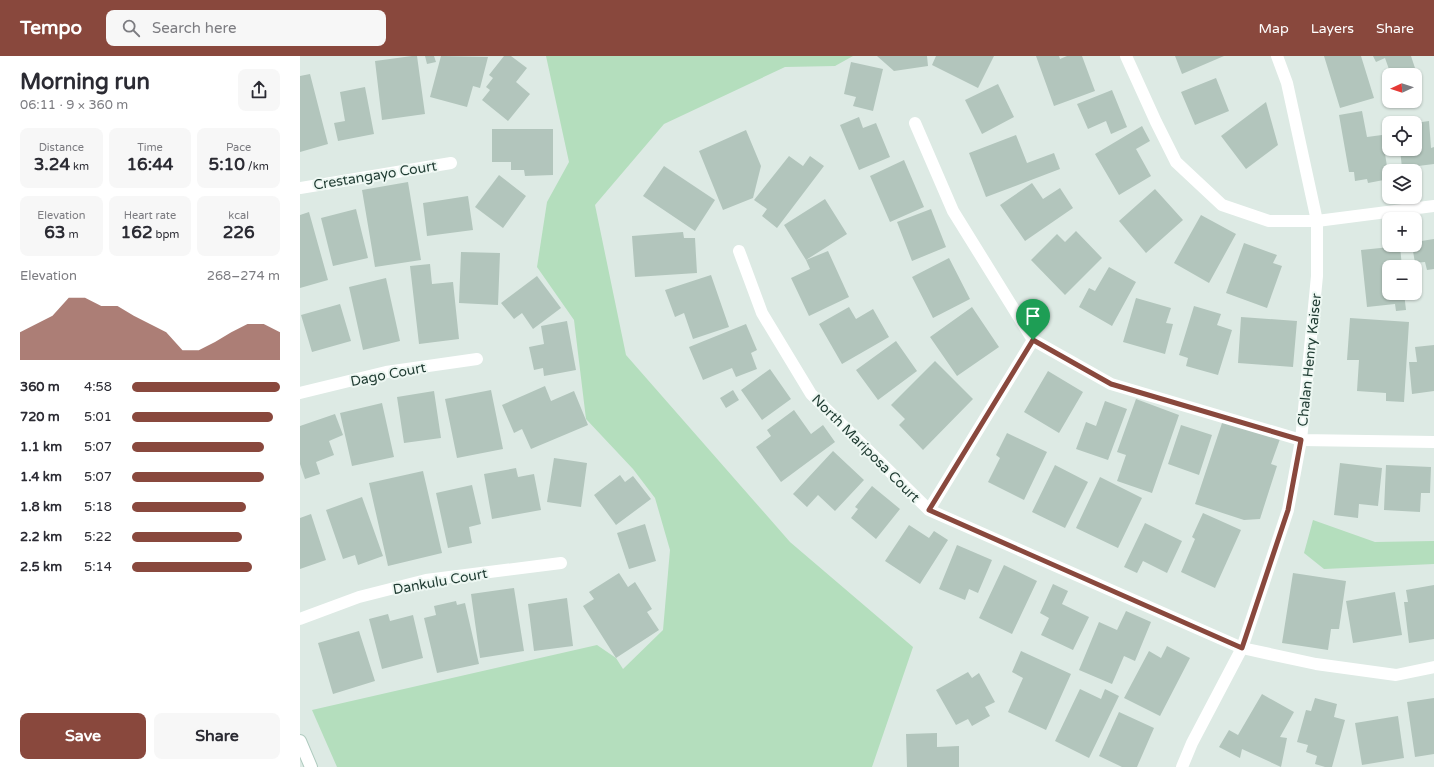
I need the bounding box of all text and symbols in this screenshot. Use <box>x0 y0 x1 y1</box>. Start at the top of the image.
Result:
search box <box>106 10 386 46</box>
text: Tempo <box>20 17 82 39</box>
icon: search <box>120 17 142 39</box>
text: Search here <box>152 19 236 37</box>
text: Map <box>1259 20 1289 37</box>
text: Layers <box>1311 20 1354 37</box>
text: Share <box>1376 20 1414 37</box>
north arrow <box>1382 68 1422 108</box>
map controls <box>1382 68 1422 300</box>
text: Morning run <box>20 69 150 95</box>
button: share <box>238 69 280 111</box>
text: 06:11 · 9 × 360 m <box>20 97 128 113</box>
button: locate <box>1382 116 1422 156</box>
text: Distance <box>39 141 84 154</box>
text: Time <box>137 141 163 154</box>
text: Pace <box>226 141 251 154</box>
text: 3.24 <box>34 154 70 175</box>
text: 16:44 <box>126 154 174 175</box>
text: 5:10 <box>209 154 245 175</box>
street label: Crestangayo Court <box>312 157 439 194</box>
text: km <box>70 160 89 173</box>
text: /km <box>245 160 269 173</box>
button: layers <box>1382 164 1422 204</box>
text: Elevation <box>37 209 85 222</box>
text: Heart rate <box>124 209 176 222</box>
text: kcal <box>228 209 249 222</box>
button: + <box>1382 212 1422 252</box>
text: 63 <box>44 222 66 243</box>
text: 162 <box>121 222 153 243</box>
text: 226 <box>223 222 255 243</box>
text: m <box>66 228 78 241</box>
text: bpm <box>153 228 179 241</box>
button: − <box>1382 260 1422 300</box>
text: Elevation <box>20 268 77 284</box>
text: 268–274 m <box>207 268 280 284</box>
street label: Chalan Henry Kaiser <box>1294 292 1325 427</box>
pin <box>1016 299 1050 340</box>
icon: arrive <box>1022 305 1044 327</box>
street label: Dago Court <box>349 359 428 390</box>
text: 360 m <box>20 379 60 395</box>
text: 4:58 <box>84 379 112 395</box>
street label: North Mariposa Court <box>808 391 924 506</box>
text: 720 m <box>20 409 60 425</box>
text: 5:01 <box>84 409 112 425</box>
text: 1.1 km <box>20 439 62 455</box>
text: 5:07 <box>84 439 112 455</box>
text: 1.4 km <box>20 469 62 485</box>
text: 5:07 <box>84 469 112 485</box>
text: 1.8 km <box>20 499 62 515</box>
text: 5:18 <box>84 499 112 515</box>
text: 2.2 km <box>20 529 62 545</box>
text: 5:22 <box>84 529 112 545</box>
text: 2.5 km <box>20 559 62 575</box>
text: 5:14 <box>84 559 112 575</box>
street label: Dankulu Court <box>391 565 489 598</box>
button: Save <box>20 713 146 759</box>
button: Share <box>154 713 280 759</box>

